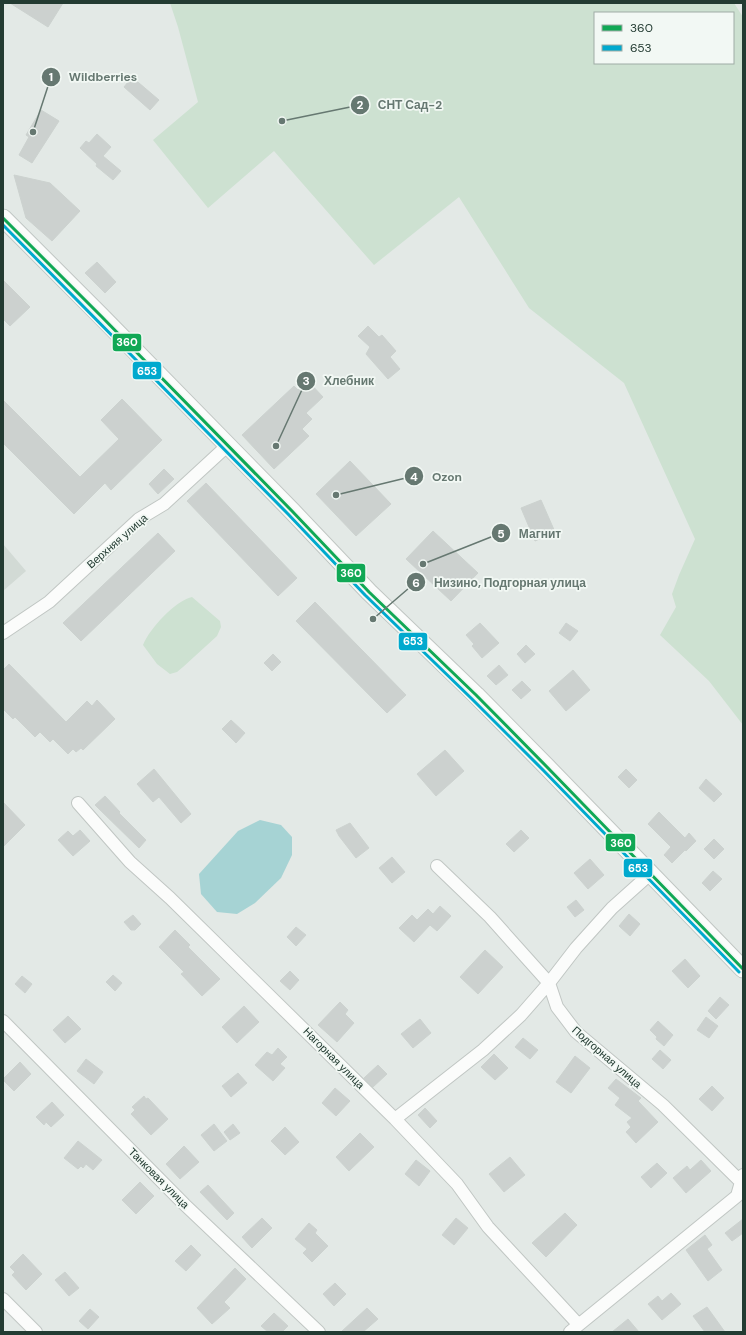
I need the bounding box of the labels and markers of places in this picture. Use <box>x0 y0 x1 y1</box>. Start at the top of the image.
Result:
callout: Wildberries <box>41 65 145 89</box>
callout: СНТ Сад-2 <box>350 93 451 117</box>
callout: Хлебник <box>296 369 382 393</box>
callout: Ozon <box>404 464 470 488</box>
callout: Магнит <box>491 521 570 545</box>
callout: Низино, Подгорная улица <box>406 570 594 594</box>

